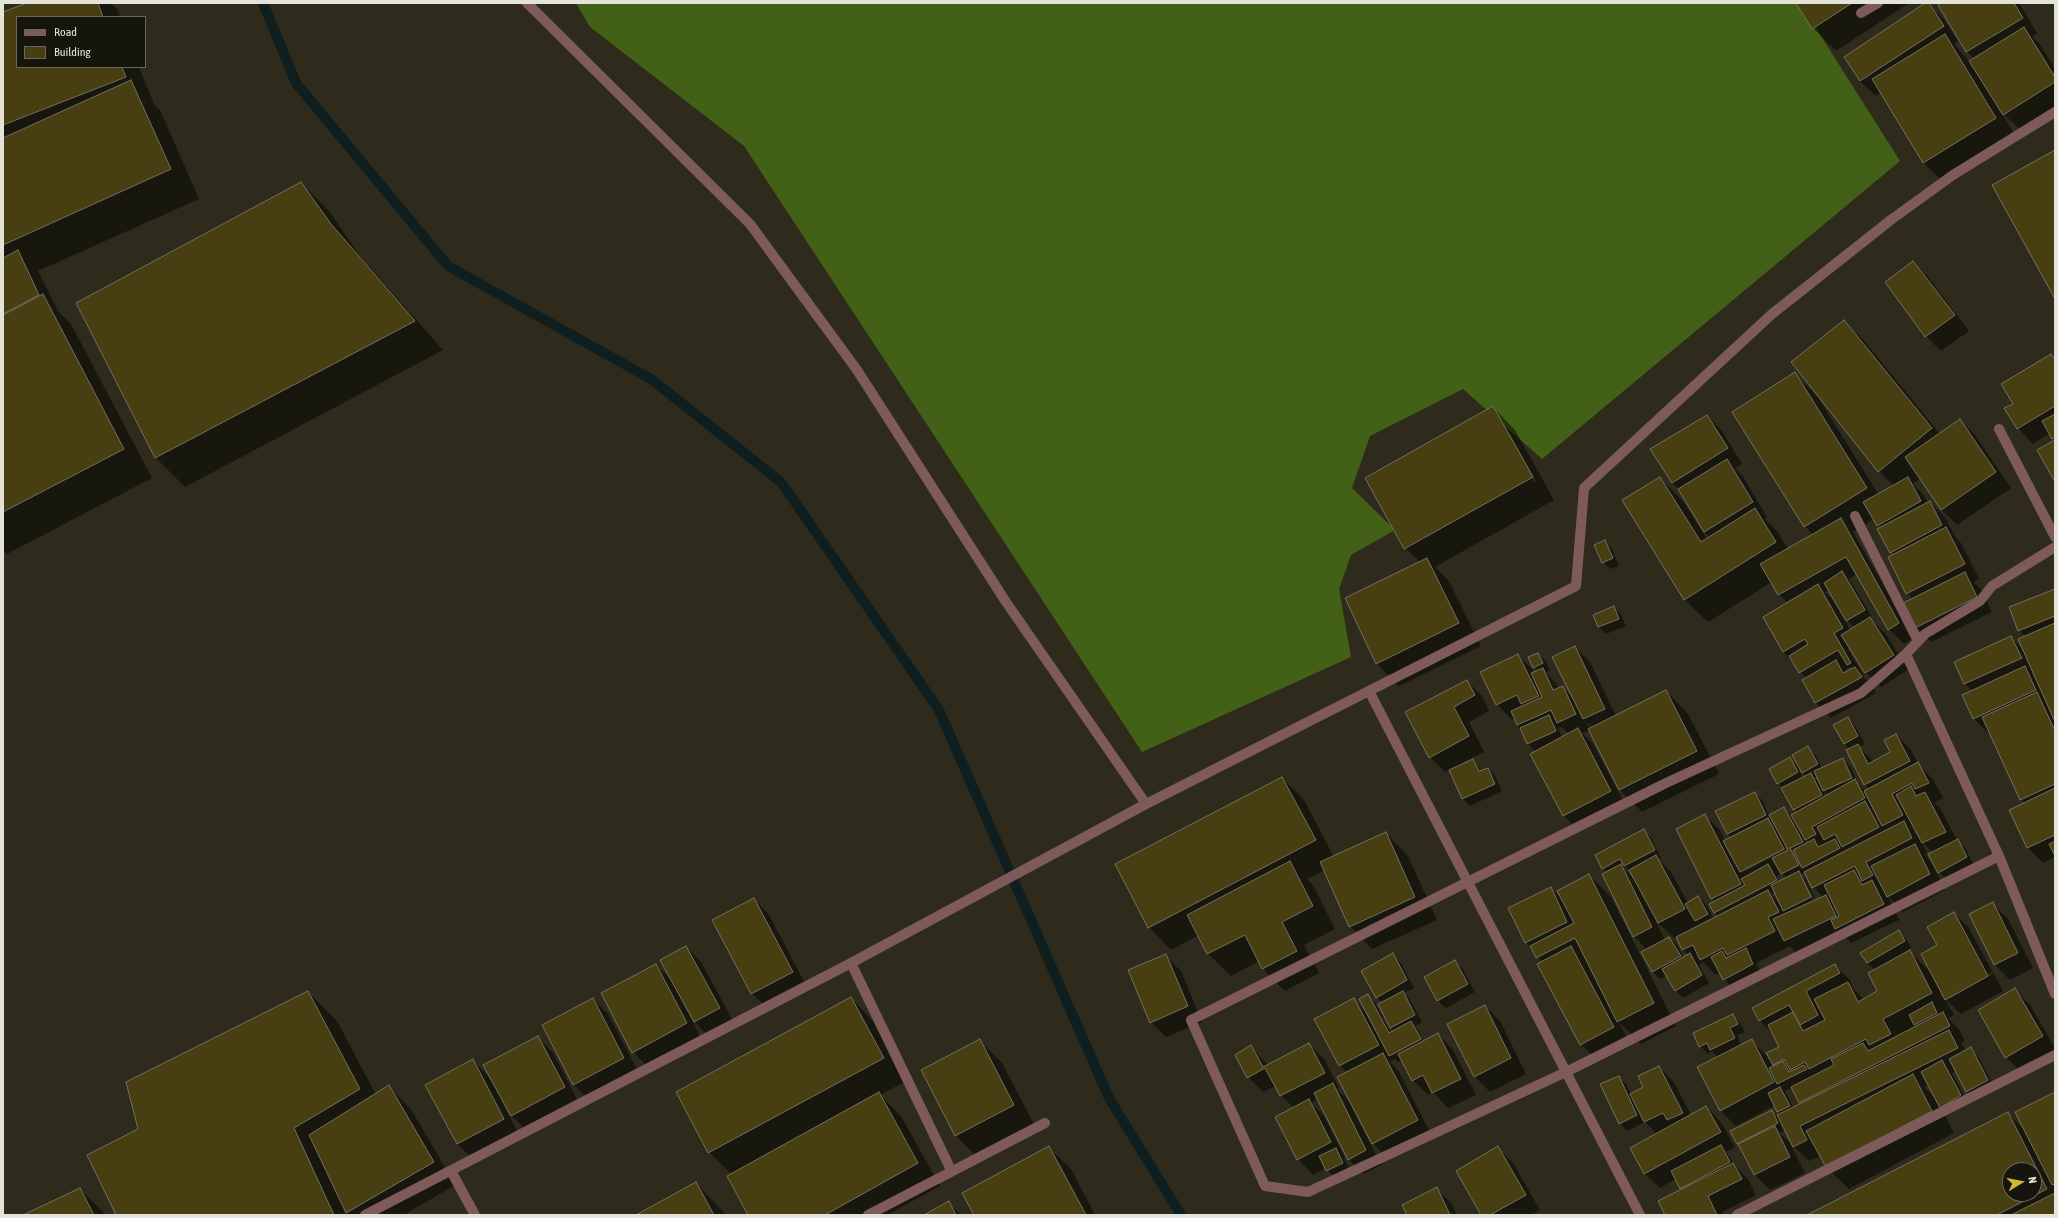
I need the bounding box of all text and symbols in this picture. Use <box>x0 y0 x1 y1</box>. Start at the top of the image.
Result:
legend <box>16 16 146 68</box>
text: Road <box>54 25 77 39</box>
text: Building <box>54 45 91 59</box>
north arrow <box>2002 1162 2042 1202</box>
text: N <box>2026 1176 2039 1184</box>

